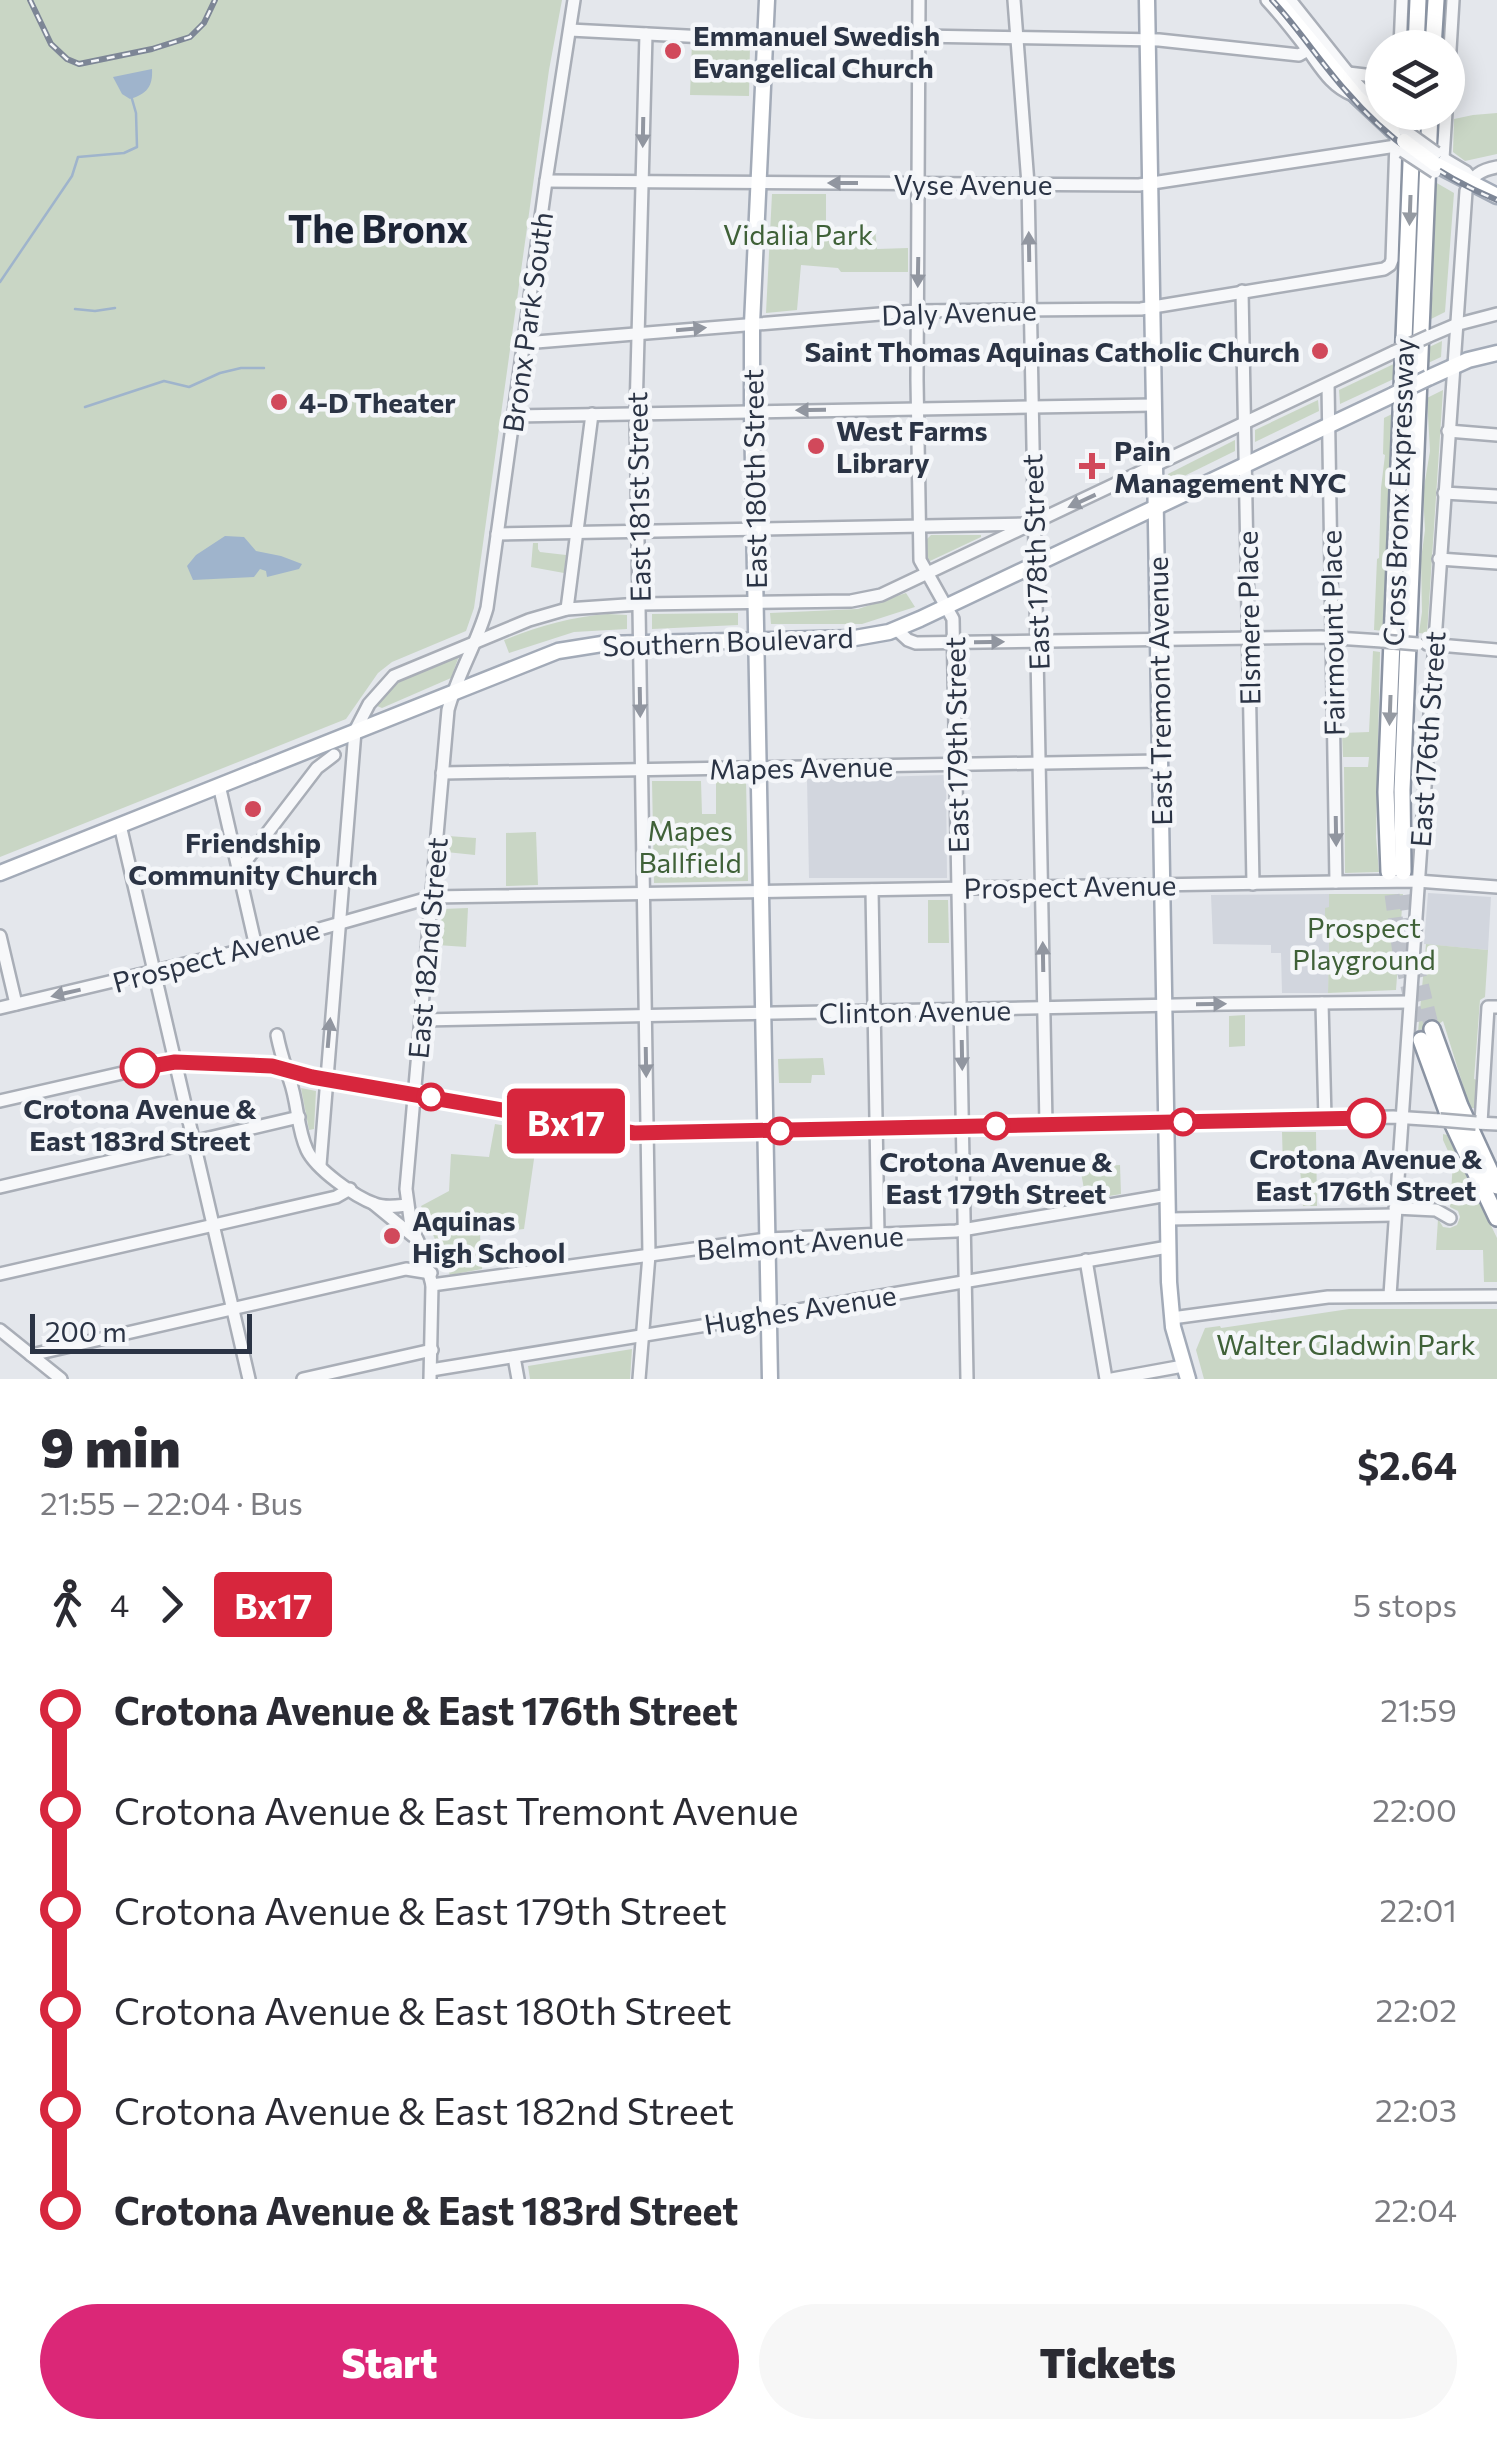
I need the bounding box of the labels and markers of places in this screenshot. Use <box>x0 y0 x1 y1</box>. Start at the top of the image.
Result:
place label: Emmanuel Swedish Evangelical Church <box>693 18 940 84</box>
marker: Emmanuel Swedish Evangelical Church <box>662 40 684 62</box>
place label: Saint Thomas Aquinas Catholic Church <box>804 334 1300 368</box>
marker: Saint Thomas Aquinas Catholic Church <box>1309 340 1331 362</box>
place label: 4-D Theater <box>299 385 456 419</box>
marker: 4-D Theater <box>268 391 290 413</box>
place label: West Farms Library <box>836 413 988 479</box>
place label: Pain Management NYC <box>1114 433 1347 499</box>
marker: West Farms Library <box>805 435 827 457</box>
marker: Pain Management NYC <box>1079 453 1105 479</box>
marker: Friendship Community Church <box>242 798 264 820</box>
place label: Friendship Community Church <box>128 825 378 891</box>
marker: Crotona Avenue & East 183rd Street <box>121 1049 159 1087</box>
unlabelled marker <box>418 1084 444 1110</box>
place label: Crotona Avenue & East 183rd Street <box>23 1091 257 1157</box>
marker: Crotona Avenue & East 176th Street <box>1347 1099 1385 1137</box>
unlabelled marker <box>1170 1109 1196 1135</box>
marker: Crotona Avenue & East 179th Street <box>983 1113 1009 1139</box>
unlabelled marker <box>767 1118 793 1144</box>
place label: Crotona Avenue & East 176th Street <box>1249 1141 1483 1207</box>
place label: Crotona Avenue & East 179th Street <box>879 1144 1113 1210</box>
place label: Aquinas High School <box>412 1203 565 1269</box>
marker: Aquinas High School <box>381 1225 403 1247</box>

